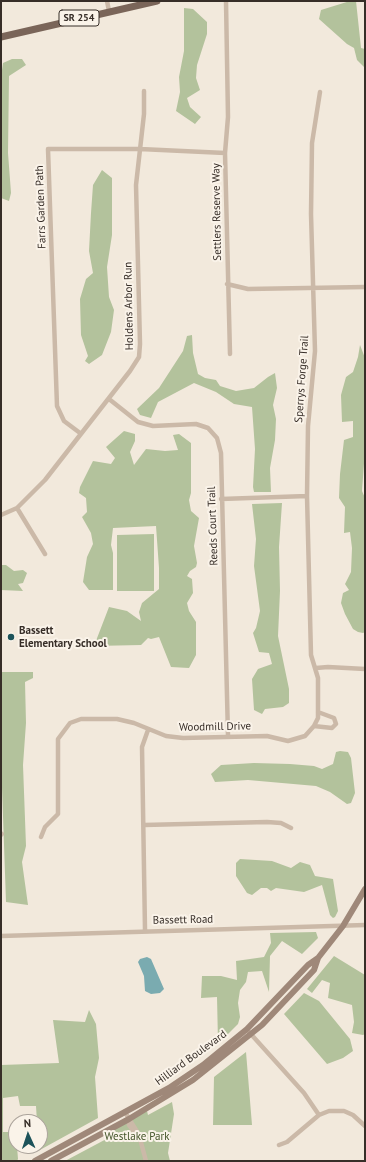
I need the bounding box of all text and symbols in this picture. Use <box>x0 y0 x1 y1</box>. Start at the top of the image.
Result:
road number: SR 254 <box>59 10 99 26</box>
street label: Settlers Reserve Way <box>210 163 224 261</box>
street label: Farrs Garden Path <box>33 165 49 249</box>
street label: Holdens Arbor Run <box>122 262 136 350</box>
street label: Sperrys Forge Trail <box>292 335 312 423</box>
street label: Reeds Court Trail <box>205 486 221 566</box>
place label: Bassett Elementary School <box>19 624 107 650</box>
marker: Bassett Elementary School <box>6 632 16 642</box>
street label: Woodmill Drive <box>179 720 251 734</box>
street label: Bassett Road <box>153 913 213 927</box>
street label: Hilliard Boulevard <box>153 1028 229 1088</box>
north arrow <box>8 1114 48 1154</box>
text: N <box>23 1116 31 1130</box>
park label: Westlake Park <box>104 1130 170 1144</box>

